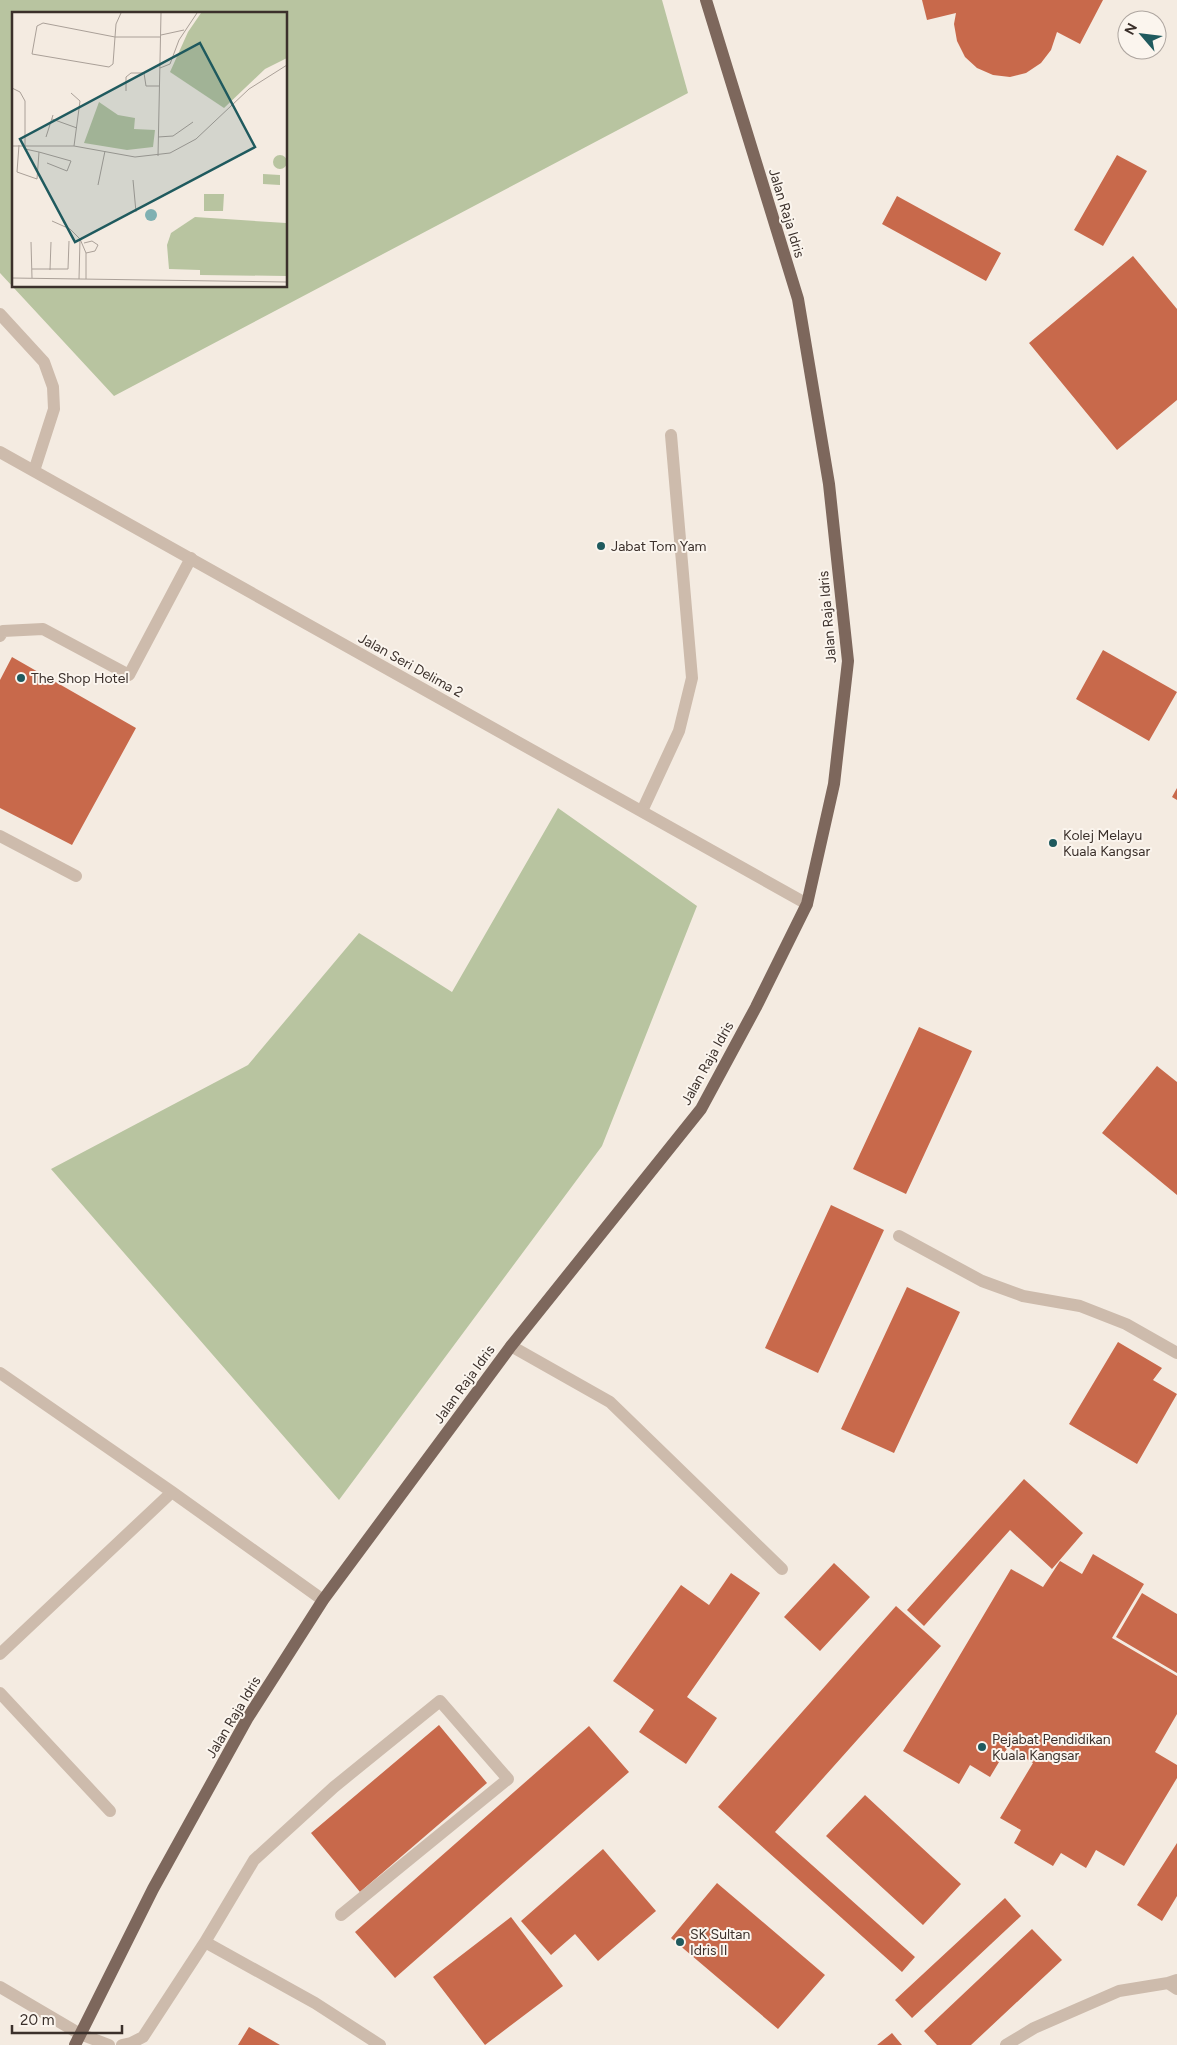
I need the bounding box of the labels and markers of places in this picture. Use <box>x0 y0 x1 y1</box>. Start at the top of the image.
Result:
place label: Jabat Tom Yam <box>611 538 707 555</box>
marker: Jabat Tom Yam <box>595 540 607 552</box>
place label: The Shop Hotel <box>31 670 129 687</box>
marker: The Shop Hotel <box>15 672 27 684</box>
place label: Kolej Melayu Kuala Kangsar <box>1063 827 1150 860</box>
marker: Kolej Melayu Kuala Kangsar <box>1047 837 1059 849</box>
place label: Pejabat Pendidikan Kuala Kangsar <box>992 1731 1111 1764</box>
marker: Pejabat Pendidikan Kuala Kangsar <box>976 1741 988 1753</box>
place label: SK Sultan Idris II <box>690 1926 750 1959</box>
marker: SK Sultan Idris II <box>674 1936 686 1948</box>

